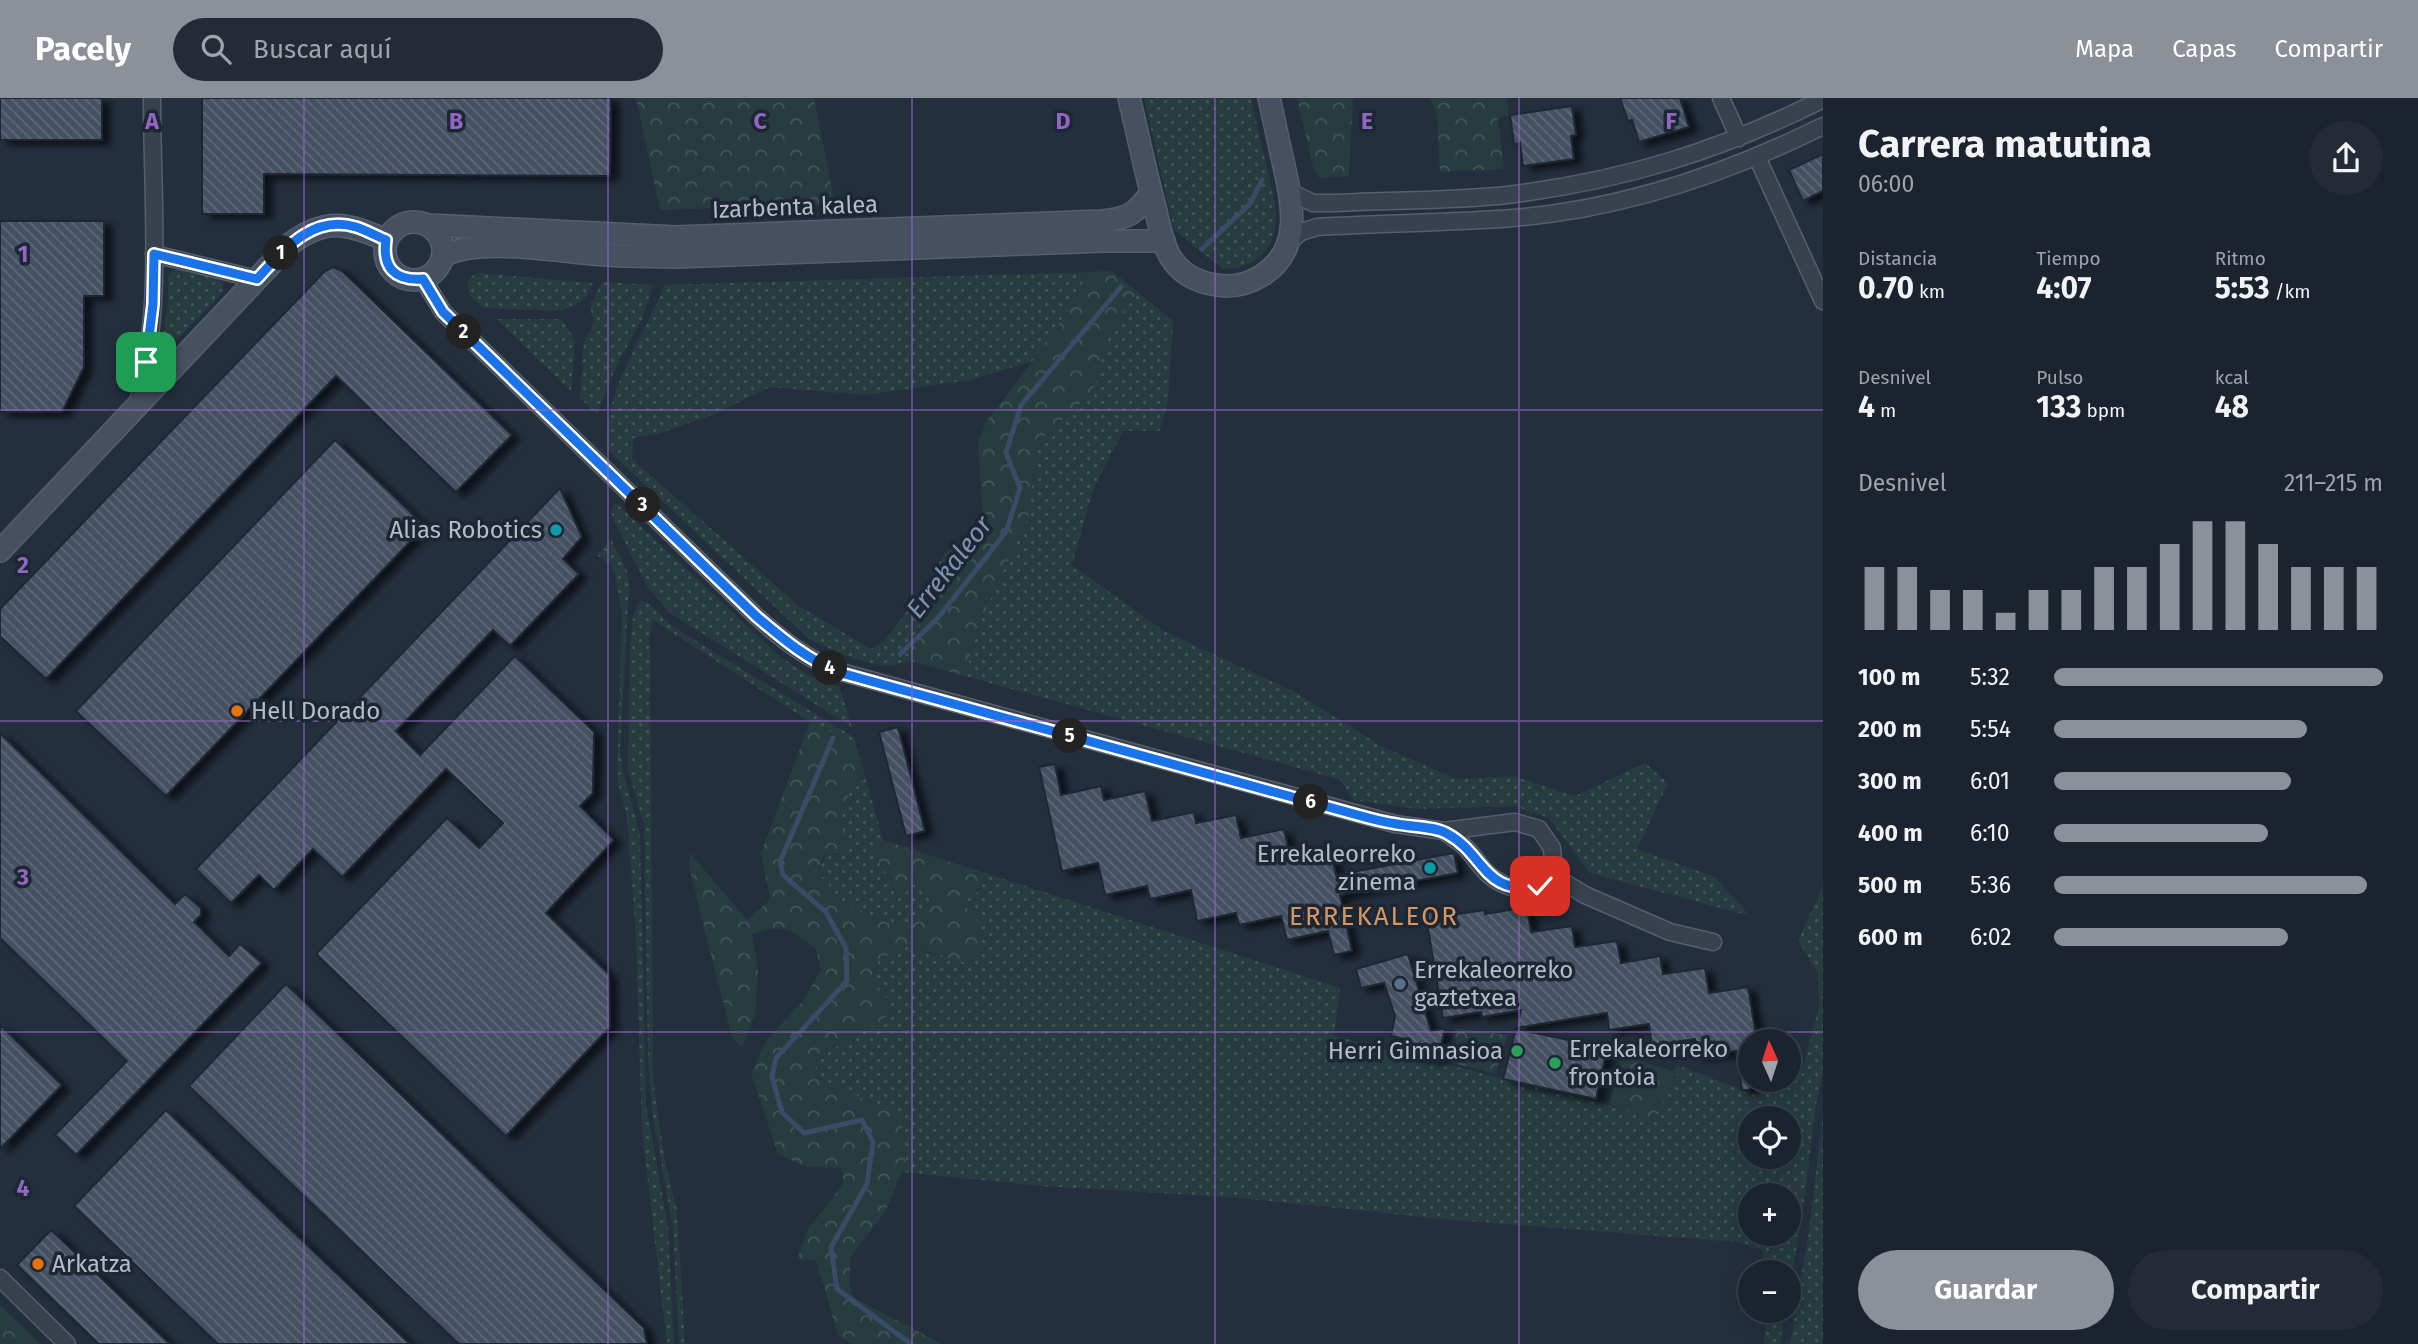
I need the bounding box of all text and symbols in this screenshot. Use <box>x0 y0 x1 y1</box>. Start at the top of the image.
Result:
search box <box>173 18 663 81</box>
text: Pacely <box>35 29 131 69</box>
icon: search <box>197 30 235 68</box>
text: Buscar aquí <box>253 34 392 65</box>
text: Mapa <box>2075 35 2134 63</box>
text: Capas <box>2172 35 2236 63</box>
text: Compartir <box>2274 35 2383 63</box>
text: A <box>144 107 159 135</box>
text: B <box>449 107 463 135</box>
text: C <box>753 107 767 135</box>
text: D <box>1056 107 1071 135</box>
text: E <box>1361 107 1373 135</box>
text: F <box>1665 107 1677 135</box>
text: Carrera matutina <box>1858 121 2152 167</box>
button: share <box>2309 121 2383 195</box>
text: 06:00 <box>1858 170 1914 198</box>
street label: Izarbenta kalea <box>711 190 879 224</box>
pin: 1 <box>264 236 298 270</box>
text: 1 <box>18 240 28 268</box>
text: 1 <box>276 241 285 264</box>
text: Distancia <box>1858 247 1937 270</box>
text: Tiempo <box>2036 247 2101 270</box>
text: Ritmo <box>2215 247 2266 270</box>
text: 0.70 <box>1858 270 1914 306</box>
text: 4:07 <box>2036 270 2091 306</box>
text: 5:53 <box>2215 270 2270 306</box>
text: km <box>1914 280 1945 303</box>
text: /km <box>2270 280 2311 303</box>
pin: 2 <box>447 314 482 350</box>
text: 2 <box>459 320 468 343</box>
pin <box>116 332 176 392</box>
icon: arrive <box>127 343 165 381</box>
text: Desnivel <box>1858 366 1931 389</box>
text: Pulso <box>2036 366 2083 389</box>
text: kcal <box>2215 366 2249 389</box>
text: 4 <box>1858 389 1875 425</box>
text: 133 <box>2036 389 2081 425</box>
text: 48 <box>2215 389 2249 425</box>
text: m <box>1875 399 1896 422</box>
text: bpm <box>2081 399 2125 422</box>
text: Desnivel <box>1858 469 1947 497</box>
text: 211–215 m <box>2284 469 2383 497</box>
pin: 3 <box>626 488 660 522</box>
text: 3 <box>638 493 647 516</box>
water label: Errekaleor <box>900 509 999 624</box>
place label: Alias Robotics <box>390 516 542 544</box>
marker: Alias Robotics <box>548 522 564 538</box>
text: 2 <box>17 551 29 579</box>
pin: 4 <box>812 650 848 686</box>
text: 4 <box>824 656 835 679</box>
text: 100 m <box>1858 663 1920 691</box>
text: 5:32 <box>1970 663 2010 691</box>
place label: Hell Dorado <box>251 697 380 725</box>
marker: Hell Dorado <box>229 703 245 719</box>
text: 200 m <box>1858 715 1922 743</box>
text: 5:54 <box>1970 715 2011 743</box>
pin: 5 <box>1052 718 1088 754</box>
text: 5 <box>1064 724 1075 747</box>
text: 300 m <box>1858 767 1922 795</box>
text: 6:01 <box>1970 767 2010 795</box>
pin: 6 <box>1294 784 1328 820</box>
text: 6 <box>1305 790 1316 813</box>
text: 400 m <box>1858 819 1923 847</box>
text: 6:10 <box>1970 819 2010 847</box>
place label: Errekaleorreko zinema <box>1257 840 1416 896</box>
pin <box>1510 856 1570 916</box>
marker: Errekaleorreko zinema <box>1422 860 1438 876</box>
text: 3 <box>16 863 29 891</box>
icon: check <box>1521 867 1559 905</box>
text: 500 m <box>1858 871 1922 899</box>
text: 5:36 <box>1970 871 2011 899</box>
district label: ERREKALEOR <box>1289 901 1459 932</box>
text: 600 m <box>1858 923 1923 951</box>
text: 6:02 <box>1970 923 2012 951</box>
place label: Errekaleorreko gaztetxea <box>1414 956 1573 1012</box>
marker: Errekaleorreko gaztetxea <box>1392 976 1408 992</box>
north arrow <box>1738 1029 1801 1092</box>
map controls <box>1738 1029 1801 1323</box>
place label: Errekaleorreko frontoia <box>1569 1035 1728 1091</box>
place label: Herri Gimnasioa <box>1328 1037 1503 1065</box>
marker: Herri Gimnasioa <box>1509 1043 1525 1059</box>
marker: Errekaleorreko frontoia <box>1547 1055 1563 1071</box>
button: locate <box>1738 1106 1801 1169</box>
text: 4 <box>17 1174 30 1202</box>
button: + <box>1738 1183 1801 1246</box>
place label: Arkatza <box>52 1250 132 1278</box>
button: Guardar <box>1858 1250 2114 1330</box>
button: Compartir <box>2128 1250 2383 1330</box>
marker: Arkatza <box>30 1256 46 1272</box>
button: − <box>1738 1260 1801 1323</box>

